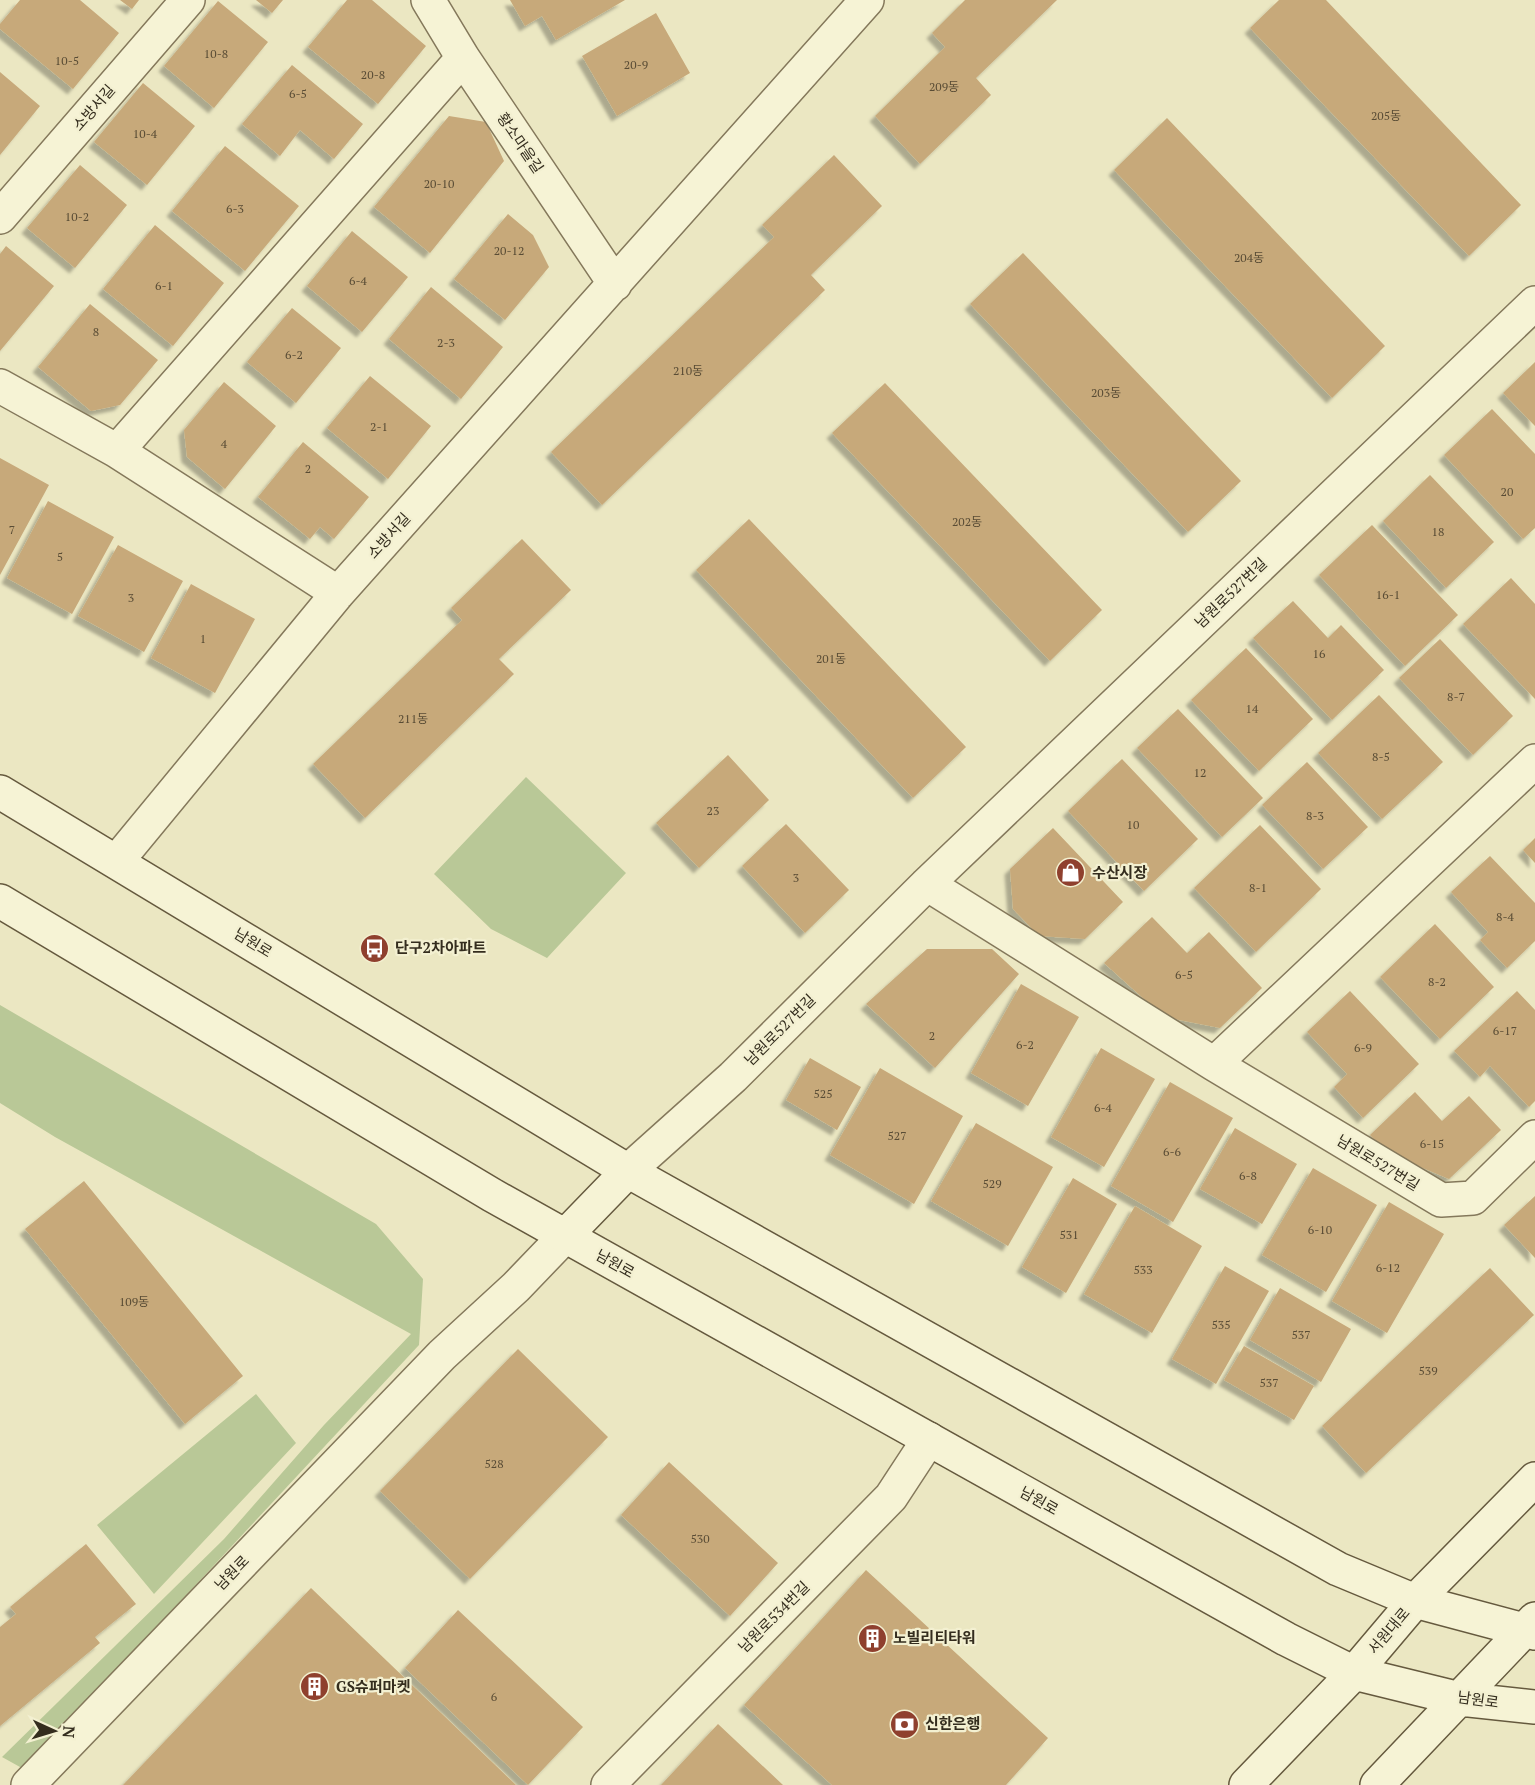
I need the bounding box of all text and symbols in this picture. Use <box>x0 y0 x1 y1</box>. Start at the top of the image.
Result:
house number: 10-8 <box>204 46 228 61</box>
house number: 10-5 <box>55 53 79 68</box>
house number: 20-9 <box>624 57 648 72</box>
house number: 20-8 <box>361 67 385 82</box>
house number: 209동 <box>929 79 959 94</box>
street label: 소방서길 <box>68 80 119 135</box>
house number: 6-5 <box>289 86 307 101</box>
street label: 황소마을길 <box>493 108 548 177</box>
house number: 205동 <box>1371 108 1401 123</box>
house number: 10-4 <box>133 126 158 141</box>
house number: 20-10 <box>424 176 454 191</box>
house number: 6-3 <box>226 201 244 216</box>
house number: 10-2 <box>65 209 89 224</box>
house number: 20-12 <box>494 243 524 258</box>
house number: 204동 <box>1234 250 1264 265</box>
house number: 6-4 <box>349 273 368 288</box>
house number: 6-1 <box>155 278 173 293</box>
house number: 8 <box>93 324 99 339</box>
house number: 2-3 <box>437 335 455 350</box>
house number: 6-2 <box>285 347 303 362</box>
house number: 210동 <box>673 363 703 378</box>
house number: 203동 <box>1091 385 1121 400</box>
house number: 2-1 <box>370 419 388 434</box>
house number: 4 <box>221 436 228 451</box>
house number: 2 <box>305 461 311 476</box>
house number: 20 <box>1501 484 1513 499</box>
street label: 소방서길 <box>362 508 414 563</box>
house number: 202동 <box>952 514 982 529</box>
house number: 7 <box>9 522 15 537</box>
house number: 18 <box>1432 524 1444 539</box>
house number: 5 <box>57 549 63 564</box>
street label: 남원로527번길 <box>1190 553 1271 632</box>
house number: 16-1 <box>1376 587 1400 602</box>
house number: 3 <box>128 590 134 605</box>
house number: 1 <box>200 631 206 646</box>
house number: 16 <box>1313 646 1326 661</box>
house number: 201동 <box>816 651 846 666</box>
house number: 8-7 <box>1447 689 1465 704</box>
house number: 14 <box>1246 701 1259 716</box>
house number: 211동 <box>398 711 428 726</box>
house number: 8-5 <box>1372 749 1390 764</box>
house number: 12 <box>1194 765 1206 780</box>
house number: 23 <box>707 803 719 818</box>
house number: 8-3 <box>1306 808 1324 823</box>
house number: 10 <box>1127 817 1139 832</box>
shop icon: 수산시장 <box>1055 857 1087 889</box>
place label: 수산시장 <box>1092 862 1147 882</box>
house number: 3 <box>793 870 799 885</box>
house number: 8-1 <box>1249 880 1267 895</box>
house number: 8-4 <box>1496 909 1515 924</box>
street label: 남원로 <box>231 923 276 961</box>
bus stop icon: 단구2차아파트 <box>358 932 390 964</box>
place label: 단구2차아파트 <box>395 937 486 957</box>
house number: 6-5 <box>1175 967 1193 982</box>
house number: 8-2 <box>1428 974 1446 989</box>
street label: 남원로527번길 <box>739 989 819 1069</box>
house number: 6-17 <box>1493 1023 1517 1038</box>
house number: 2 <box>929 1028 935 1043</box>
house number: 6-2 <box>1016 1037 1034 1052</box>
house number: 6-9 <box>1354 1040 1372 1055</box>
house number: 525 <box>813 1086 833 1101</box>
house number: 6-4 <box>1094 1100 1113 1115</box>
house number: 527 <box>887 1128 907 1143</box>
street label: 남원로527번길 <box>1334 1130 1424 1195</box>
house number: 6-15 <box>1420 1136 1444 1151</box>
house number: 6-6 <box>1163 1144 1182 1159</box>
house number: 6-8 <box>1239 1168 1257 1183</box>
house number: 529 <box>982 1176 1002 1191</box>
house number: 6-10 <box>1308 1222 1332 1237</box>
house number: 531 <box>1059 1227 1079 1242</box>
street label: 남원로 <box>593 1244 638 1282</box>
house number: 6-12 <box>1376 1260 1400 1275</box>
house number: 533 <box>1133 1262 1153 1277</box>
house number: 109동 <box>119 1294 149 1309</box>
house number: 535 <box>1211 1317 1231 1332</box>
house number: 537 <box>1291 1327 1311 1342</box>
house number: 539 <box>1418 1363 1438 1378</box>
house number: 537 <box>1259 1375 1279 1390</box>
house number: 528 <box>484 1456 504 1471</box>
street label: 남원로 <box>1017 1481 1062 1519</box>
house number: 530 <box>690 1531 710 1546</box>
street label: 남원로 <box>210 1550 253 1594</box>
street label: 남원로534번길 <box>733 1576 813 1656</box>
street label: 서원대로 <box>1363 1603 1414 1658</box>
building icon: 노빌리티타워 <box>856 1622 888 1654</box>
place label: 노빌리티타워 <box>893 1627 976 1647</box>
building icon: GS슈퍼마켓 <box>299 1671 331 1703</box>
place label: GS슈퍼마켓 <box>336 1676 410 1696</box>
street label: 남원로 <box>1456 1686 1500 1712</box>
house number: 6 <box>491 1689 498 1704</box>
north arrow <box>24 1701 84 1761</box>
bank icon: 신한은행 <box>888 1708 920 1740</box>
place label: 신한은행 <box>925 1713 980 1733</box>
text: N <box>58 1725 80 1739</box>

